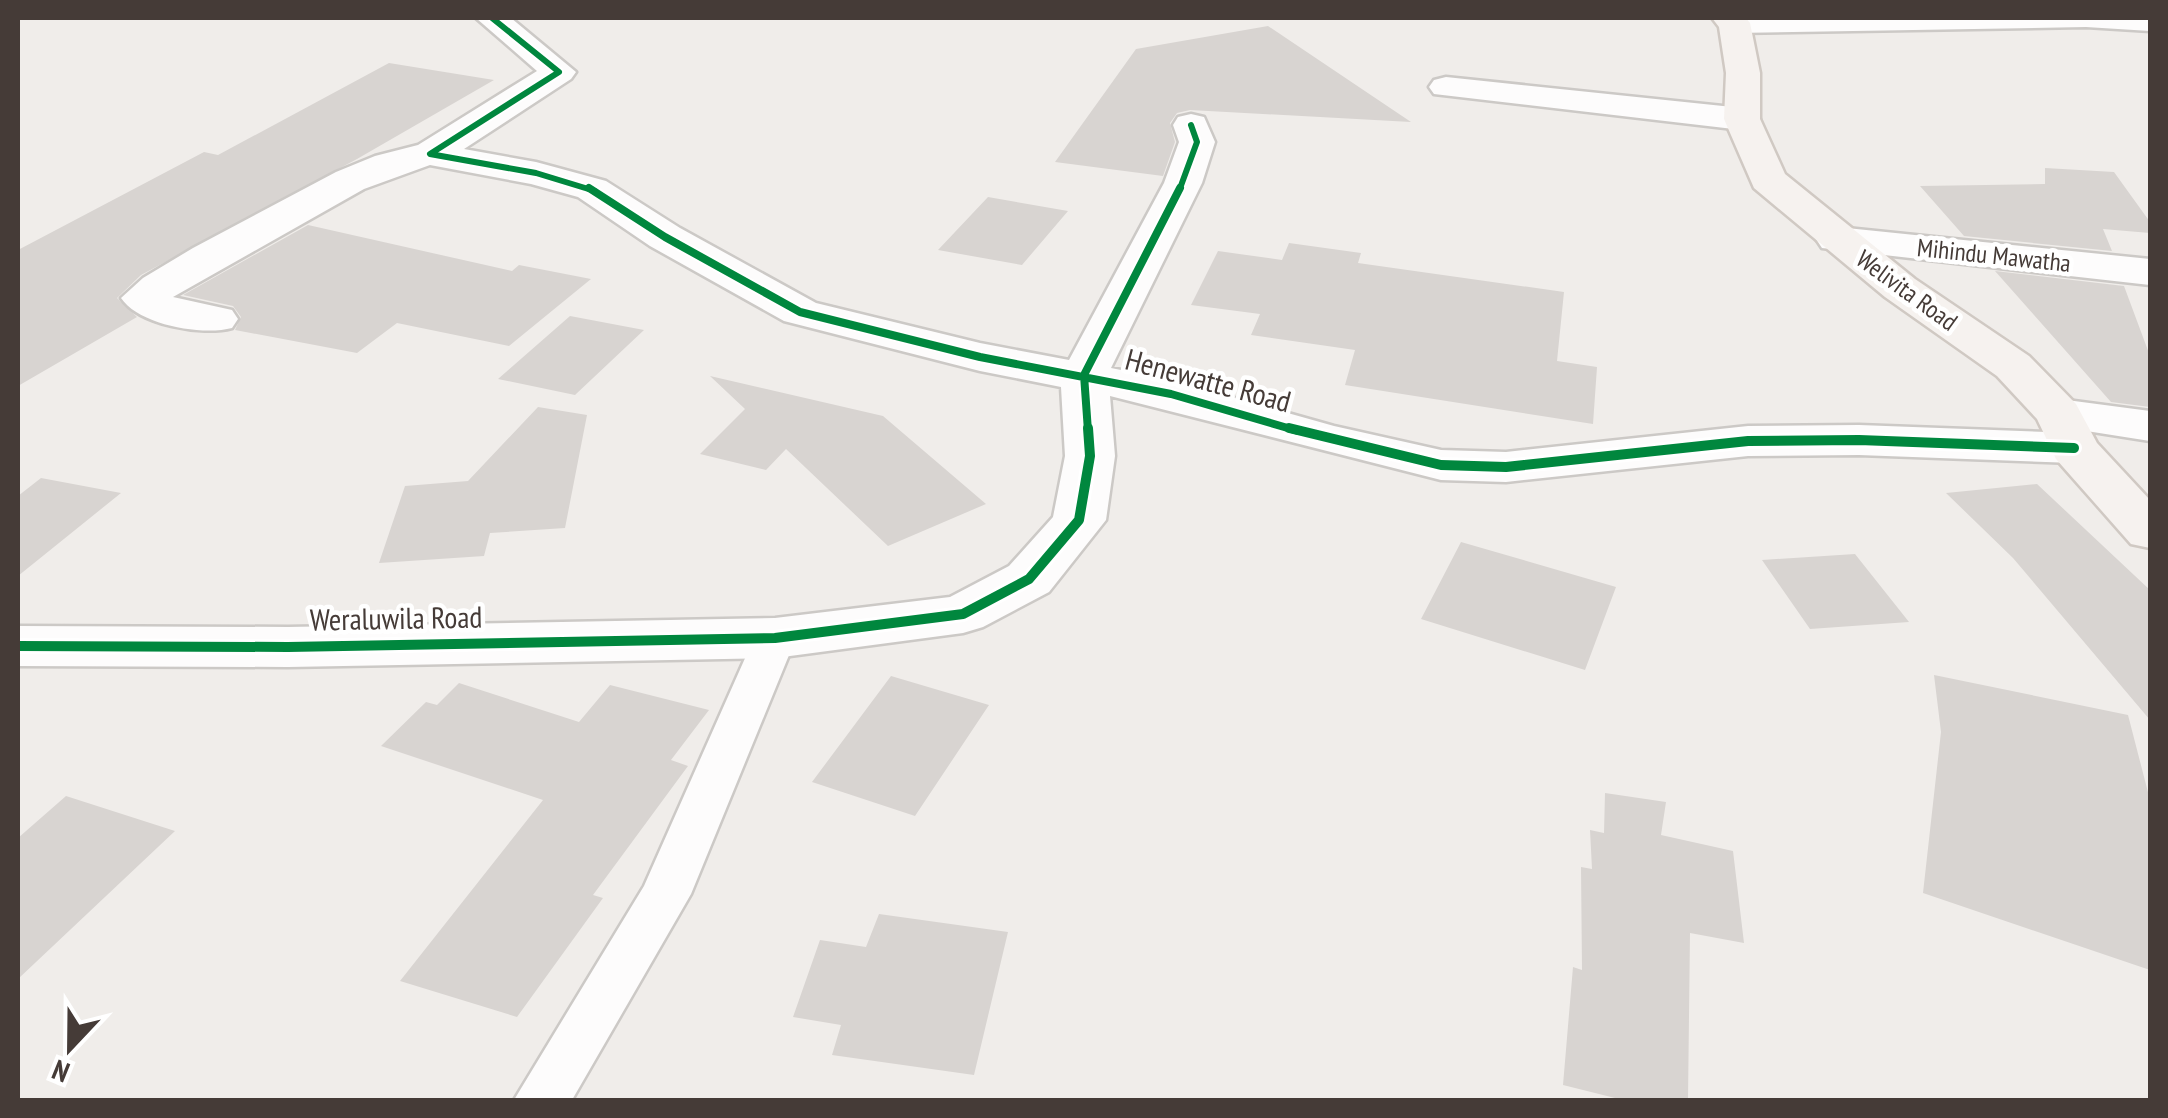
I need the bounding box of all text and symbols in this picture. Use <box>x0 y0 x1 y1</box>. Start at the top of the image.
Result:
street label: Mihindu Mawatha <box>1916 231 2072 279</box>
street label: Welivita Road <box>1850 243 1964 337</box>
street label: Henewatte Road <box>1121 339 1295 420</box>
street label: Weraluwila Road <box>309 596 483 639</box>
north arrow <box>20 998 120 1098</box>
text: N <box>47 1052 74 1092</box>

